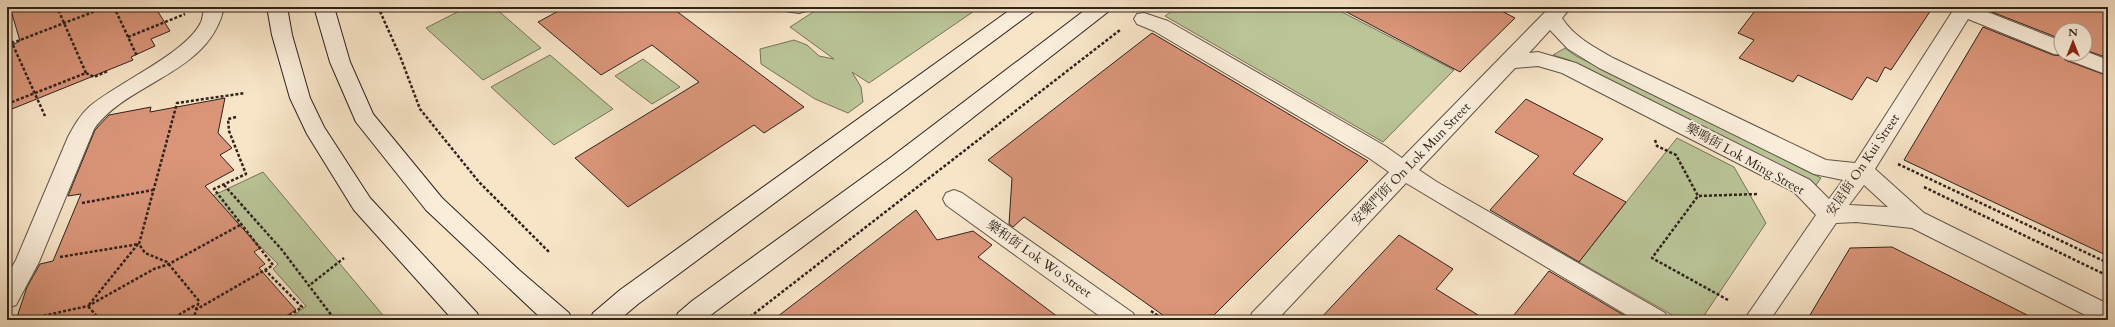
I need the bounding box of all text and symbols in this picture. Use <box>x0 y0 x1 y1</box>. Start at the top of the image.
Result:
north arrow <box>2053 22 2093 62</box>
text: N <box>2068 25 2078 40</box>
street label: 安樂門街 On Lok Mun Street <box>1347 99 1475 229</box>
street label: 安居街 On Kui Street <box>1822 110 1904 220</box>
street label: 樂鳴街 Lok Ming Street <box>1682 119 1808 199</box>
street label: 樂和街 Lok Wo Street <box>983 216 1095 302</box>

